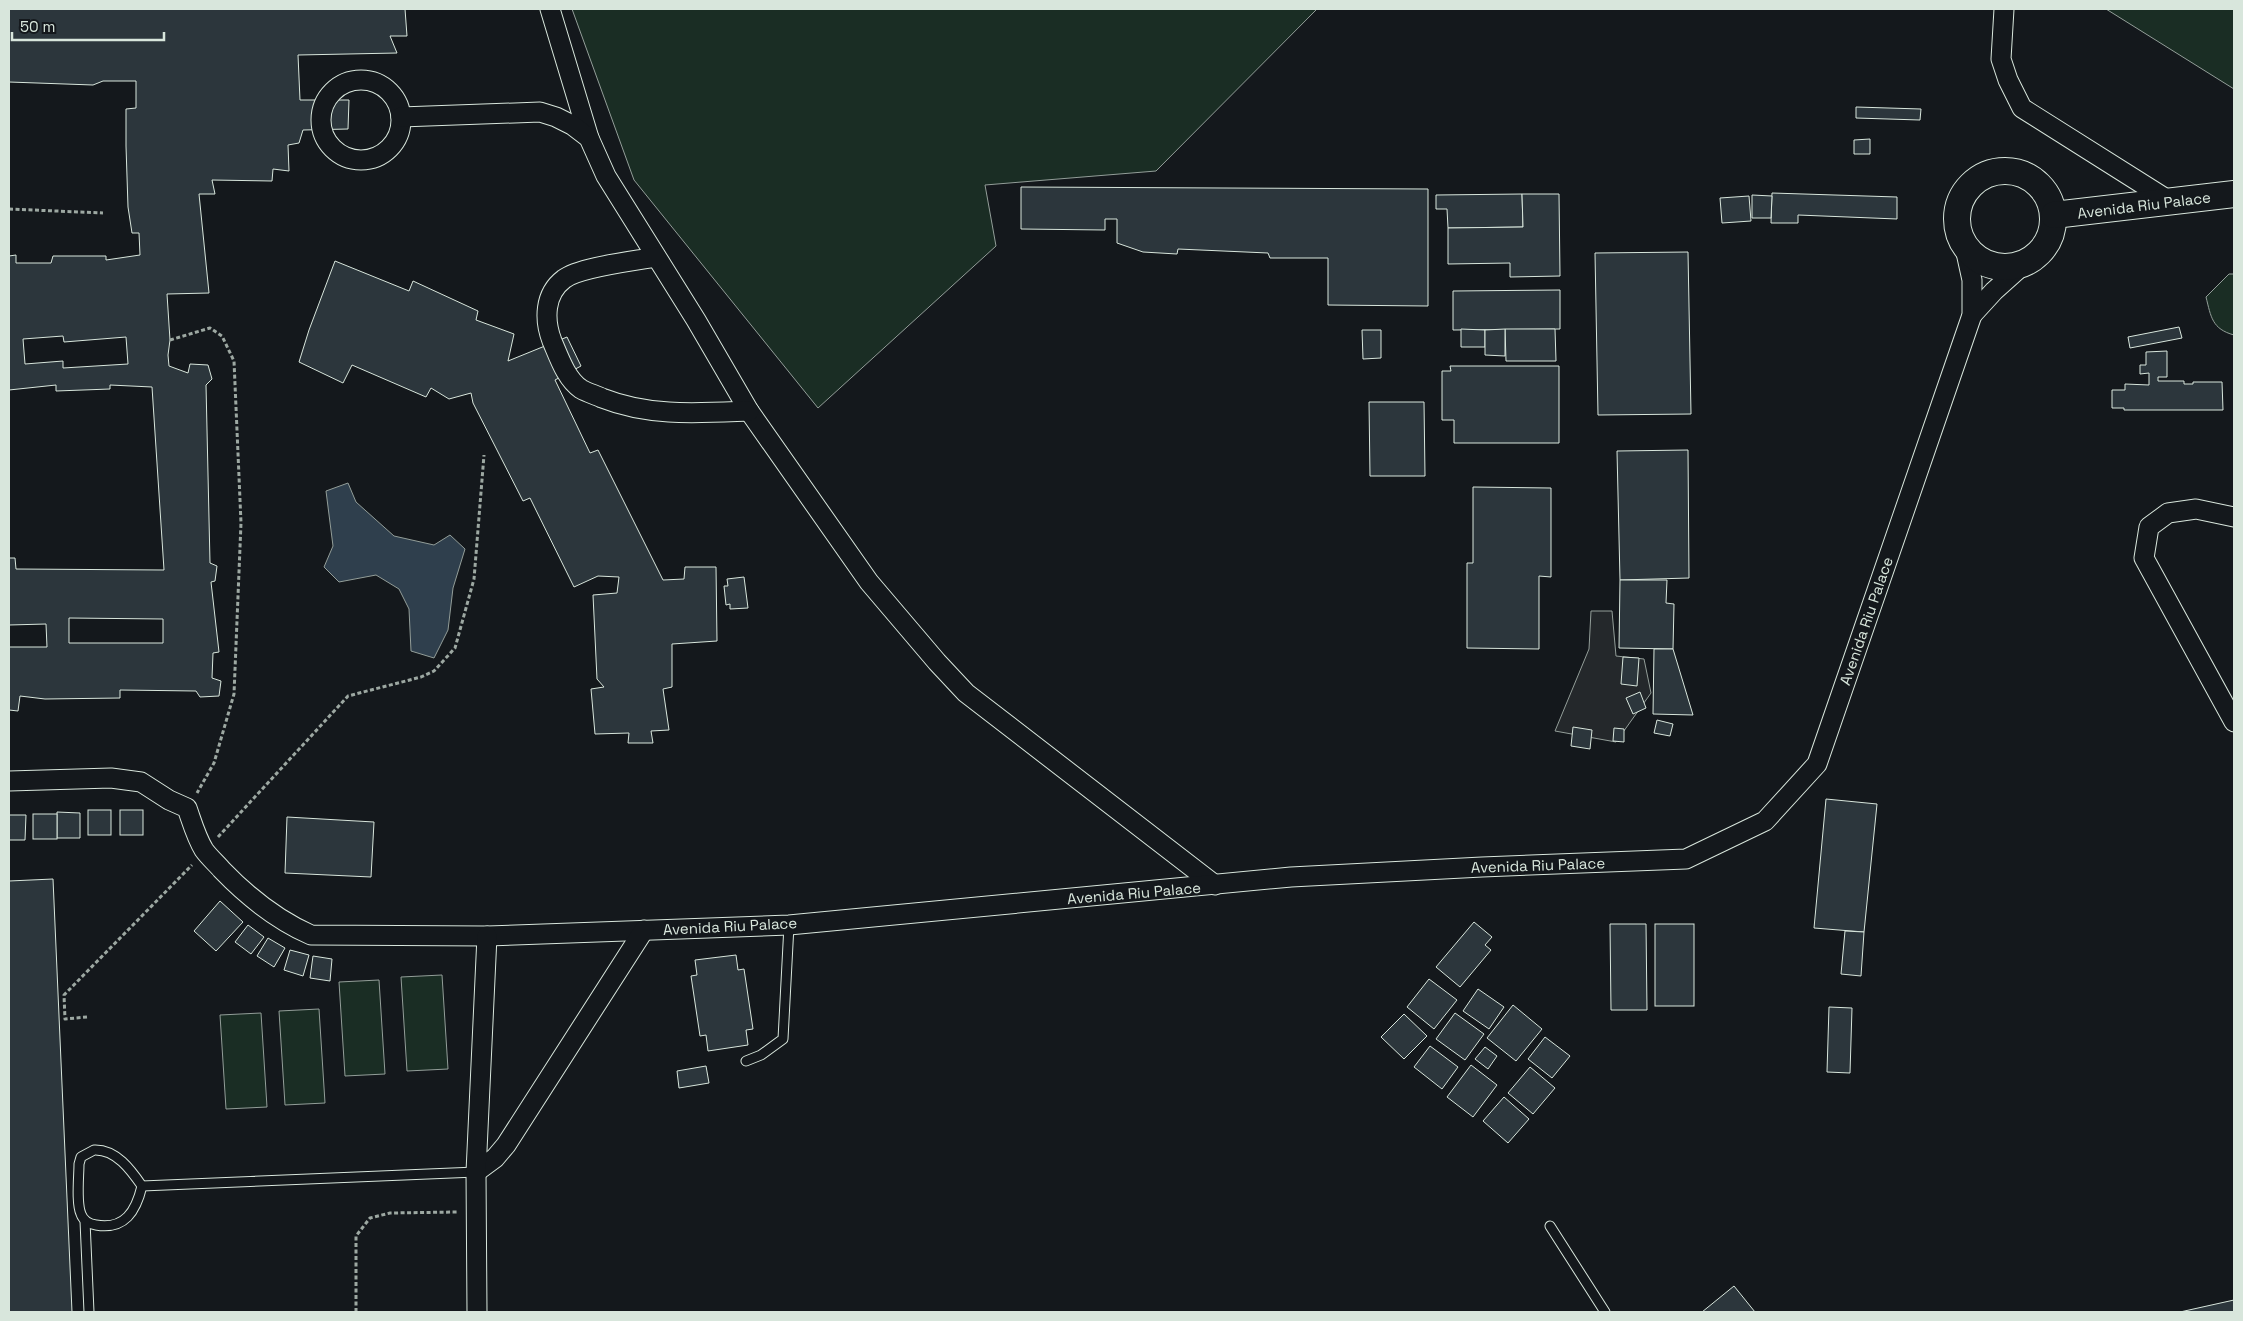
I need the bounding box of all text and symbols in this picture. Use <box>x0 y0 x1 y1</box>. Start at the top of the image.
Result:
scale bar <box>12 10 165 42</box>
text: 50 m <box>20 17 55 36</box>
street label: Avenida Riu Palace <box>2076 187 2212 223</box>
street label: Avenida Riu Palace <box>1835 554 1897 688</box>
street label: Avenida Riu Palace <box>1470 853 1606 877</box>
street label: Avenida Riu Palace <box>1066 878 1202 908</box>
street label: Avenida Riu Palace <box>662 913 798 939</box>

